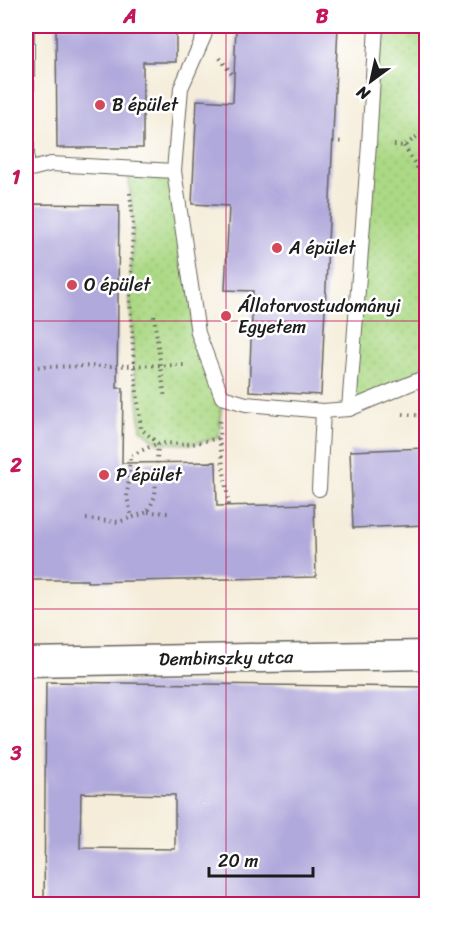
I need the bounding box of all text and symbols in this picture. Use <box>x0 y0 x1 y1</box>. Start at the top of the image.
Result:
text: A <box>122 0 137 34</box>
text: B <box>316 0 329 34</box>
north arrow <box>341 51 401 111</box>
text: N <box>350 77 376 109</box>
place label: B épület <box>112 89 179 121</box>
marker: B épület <box>93 98 107 112</box>
text: 1 <box>12 160 21 195</box>
place label: A épület <box>288 232 356 264</box>
marker: A épület <box>270 241 284 255</box>
place label: O épület <box>84 269 151 301</box>
marker: O épület <box>65 278 79 292</box>
place label: Állatorvostudományi Egyetem <box>237 290 402 343</box>
marker: Állatorvostudományi Egyetem <box>219 309 233 323</box>
text: 2 <box>9 448 22 483</box>
place label: P épület <box>116 459 182 491</box>
marker: P épület <box>97 468 111 482</box>
street label: Dembinszky utca <box>159 641 294 675</box>
text: 3 <box>10 736 22 771</box>
scale bar <box>209 840 312 878</box>
text: 20 m <box>218 845 258 877</box>

